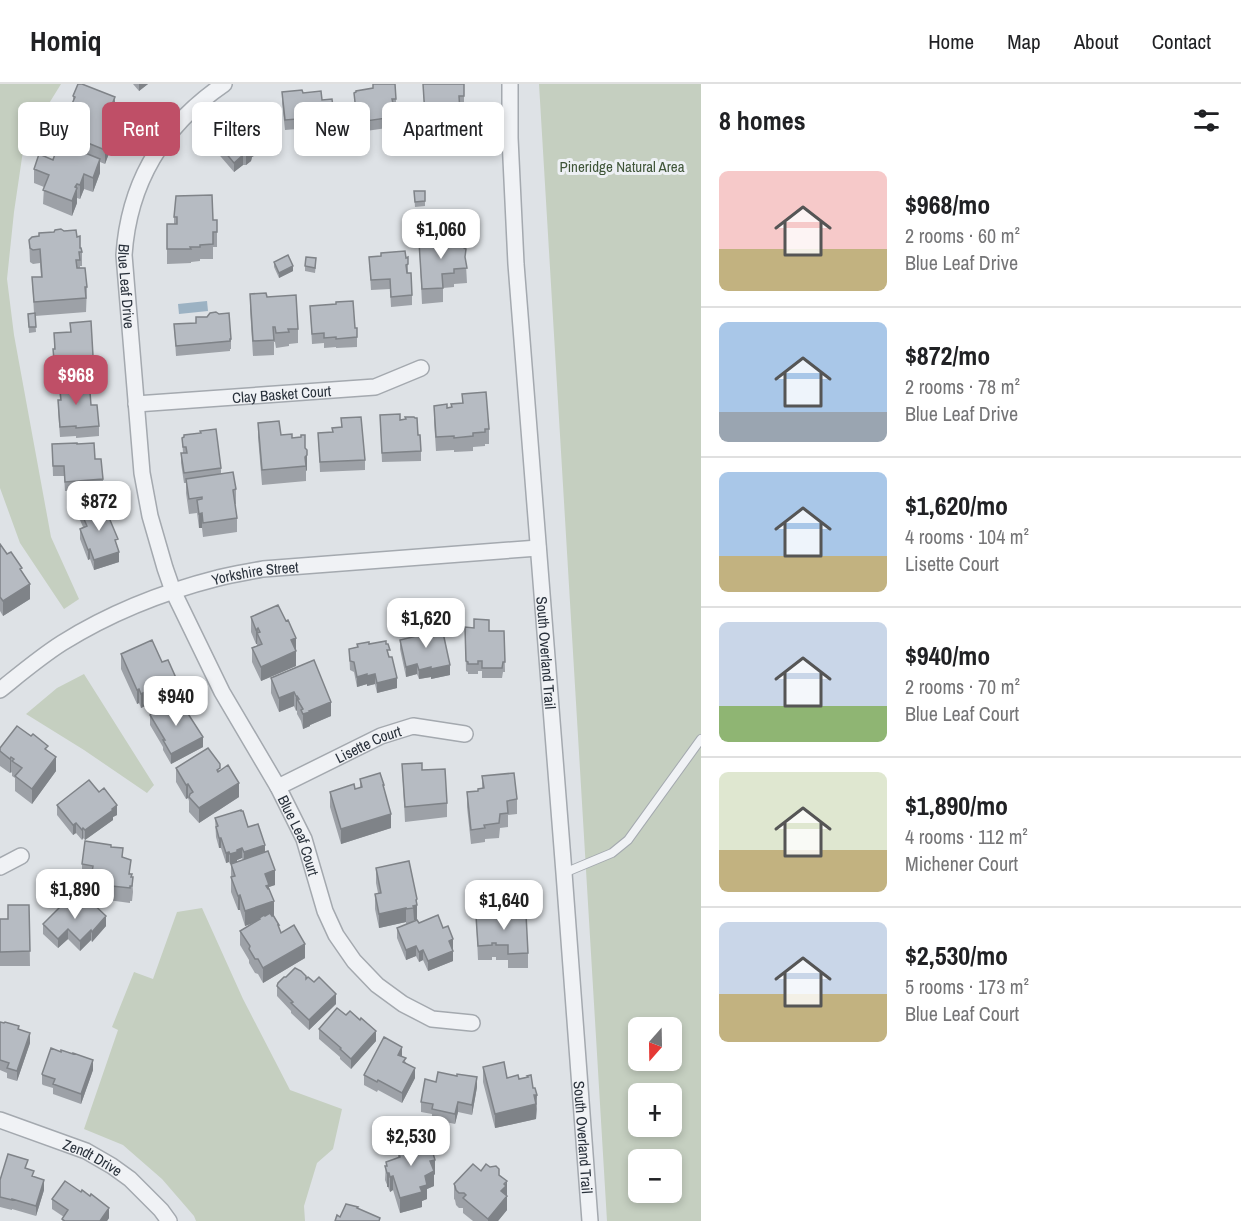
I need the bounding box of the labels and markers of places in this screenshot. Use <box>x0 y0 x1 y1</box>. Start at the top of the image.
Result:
pin: $1,060 <box>392 209 490 260</box>
pin: $968 <box>40 355 112 406</box>
pin: $872 <box>63 481 135 532</box>
pin: $1,620 <box>377 598 475 649</box>
pin: $940 <box>140 676 212 727</box>
pin: $1,890 <box>26 869 124 920</box>
pin: $1,640 <box>455 880 553 931</box>
pin: $2,530 <box>362 1116 460 1167</box>

